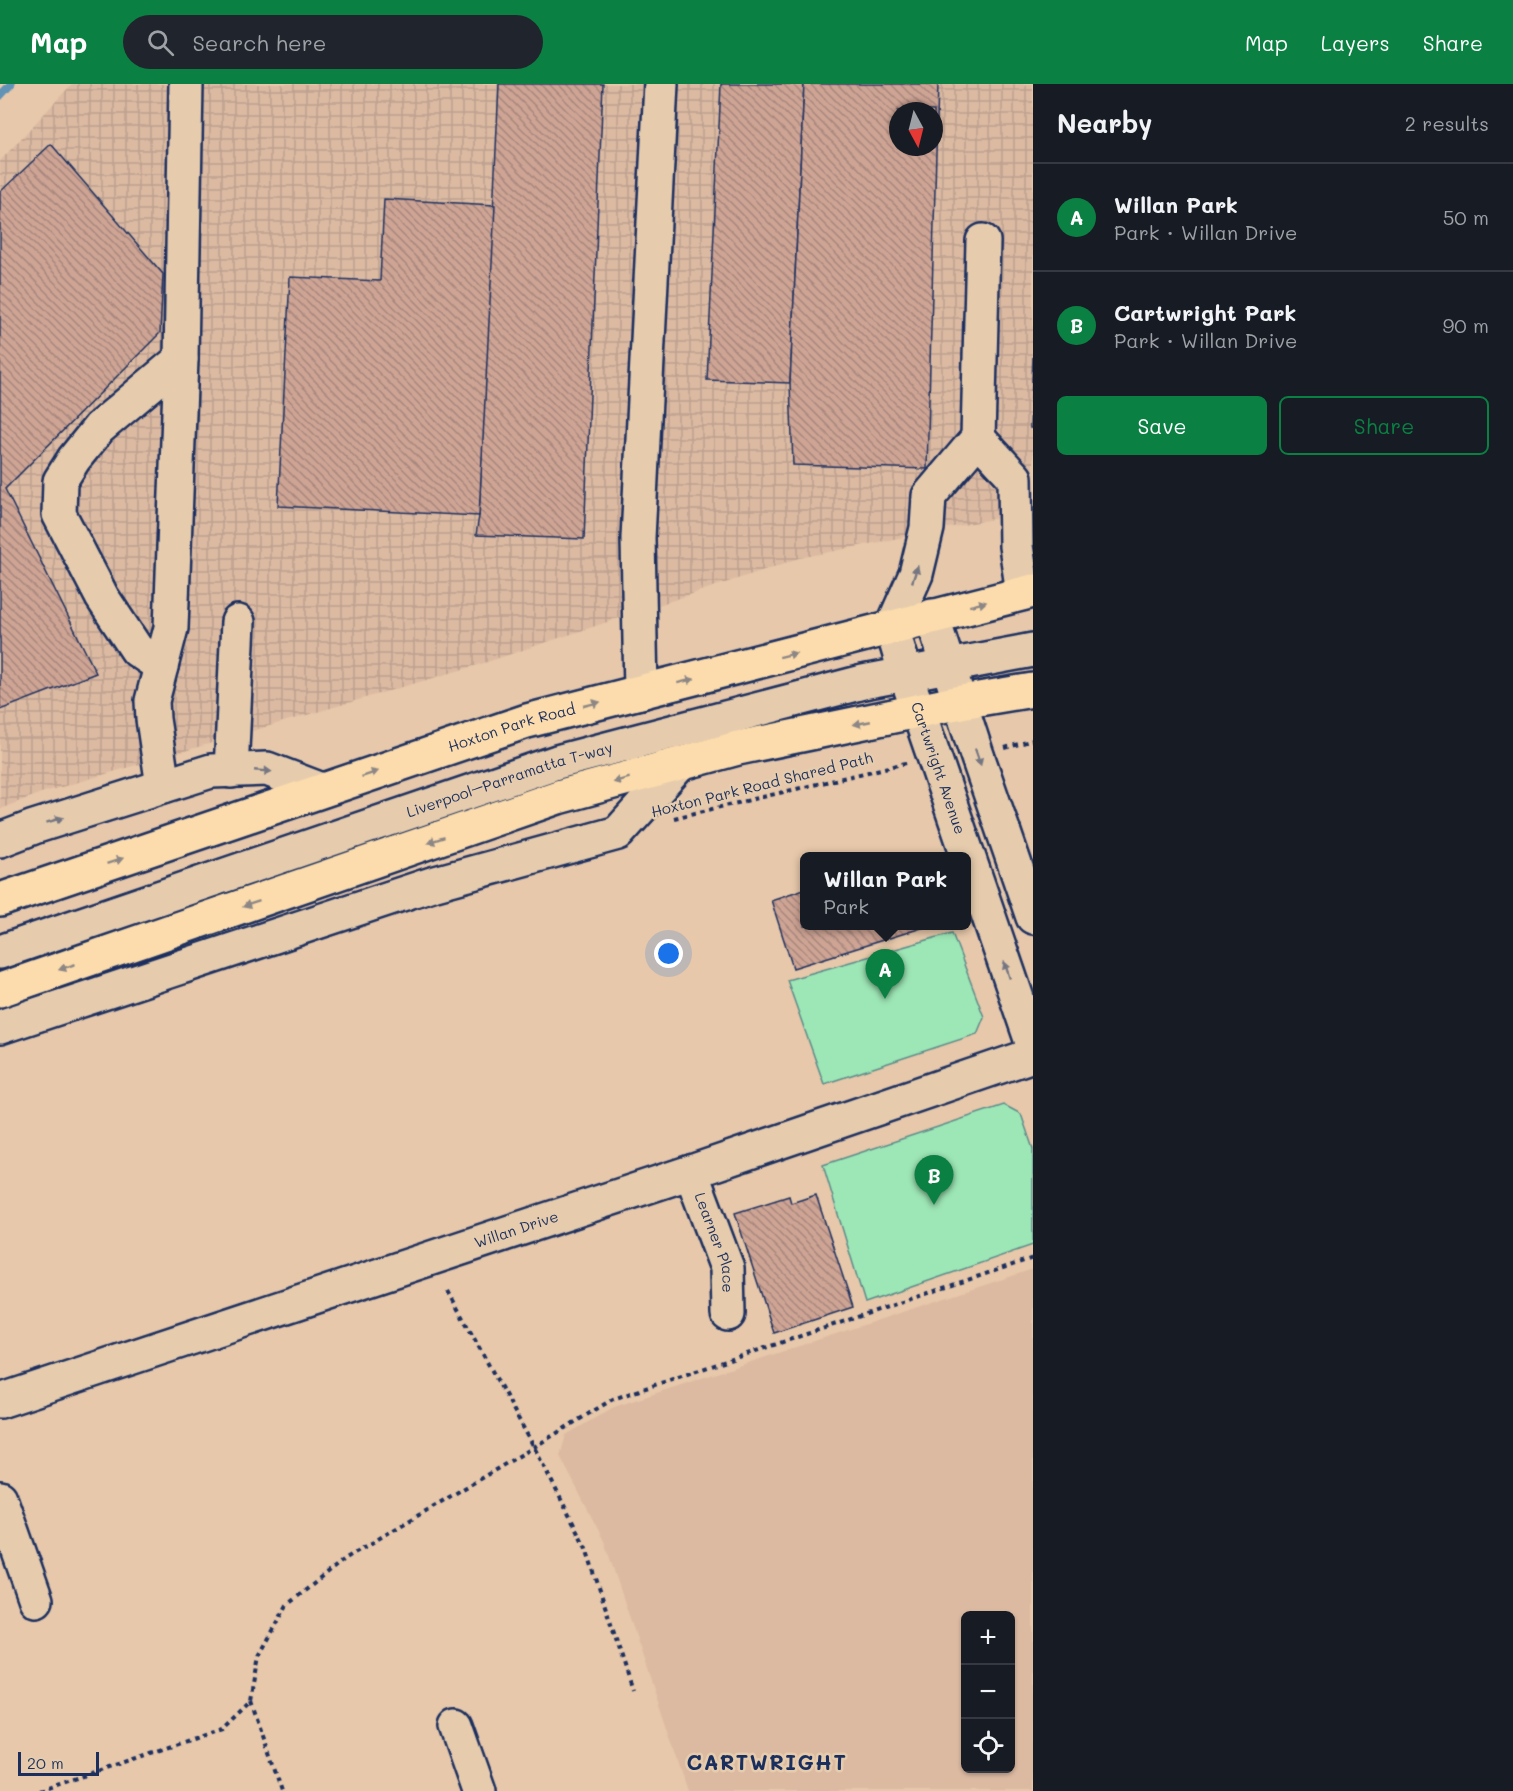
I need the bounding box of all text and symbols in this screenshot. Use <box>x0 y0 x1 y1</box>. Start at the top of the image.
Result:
search box <box>123 15 543 69</box>
text: Map <box>30 24 87 60</box>
icon: search <box>144 26 177 59</box>
text: Search here <box>192 28 326 57</box>
text: Map <box>1245 29 1288 56</box>
text: Layers <box>1321 29 1390 56</box>
text: Share <box>1423 29 1483 56</box>
north arrow <box>889 102 943 156</box>
text: Nearby <box>1057 106 1152 140</box>
text: 2 results <box>1405 110 1489 136</box>
text: Willan Park <box>1114 190 1238 219</box>
text: A <box>1070 204 1083 230</box>
text: 50 m <box>1443 204 1489 230</box>
text: Park · Willan Drive <box>1114 219 1297 245</box>
text: Cartwright Park <box>1114 298 1296 327</box>
text: B <box>1070 312 1083 338</box>
text: 90 m <box>1443 312 1489 338</box>
text: Park · Willan Drive <box>1114 327 1297 353</box>
button: Save <box>1057 396 1267 455</box>
button: Share <box>1279 396 1489 455</box>
one-way arrow <box>911 565 920 583</box>
one-way arrow <box>969 599 987 609</box>
one-way arrow <box>779 649 797 659</box>
one-way arrow <box>677 675 695 685</box>
street label: Hoxton Park Road <box>445 698 577 756</box>
one-way arrow <box>583 699 602 709</box>
street label: Cartwright Avenue <box>907 699 971 837</box>
one-way arrow <box>852 719 871 728</box>
street label: Liverpool–Parramatta T-way <box>404 737 615 822</box>
street label: Hoxton Park Road Shared Path <box>649 747 875 821</box>
one-way arrow <box>974 748 983 766</box>
one-way arrow <box>254 766 273 776</box>
one-way arrow <box>361 768 379 778</box>
one-way arrow <box>612 776 630 785</box>
one-way arrow <box>46 815 64 824</box>
one-way arrow <box>427 835 445 845</box>
popup <box>800 852 971 930</box>
one-way arrow <box>106 855 124 865</box>
text: Willan Park <box>824 864 947 893</box>
text: Park <box>824 893 869 919</box>
one-way arrow <box>242 899 260 909</box>
your location <box>654 939 683 968</box>
pin: A <box>866 950 904 999</box>
one-way arrow <box>1001 961 1011 979</box>
one-way arrow <box>58 963 76 973</box>
pin: B <box>914 1156 954 1205</box>
street label: Learner Place <box>691 1189 739 1293</box>
street label: Willan Drive <box>471 1206 561 1252</box>
map controls <box>961 1611 1015 1773</box>
button: + <box>961 1611 1015 1665</box>
button: − <box>961 1665 1015 1719</box>
button: locate <box>961 1719 1015 1773</box>
district label: CARTWRIGHT <box>687 1748 847 1775</box>
scale bar <box>18 1749 99 1776</box>
text: 20 m <box>27 1752 64 1773</box>

